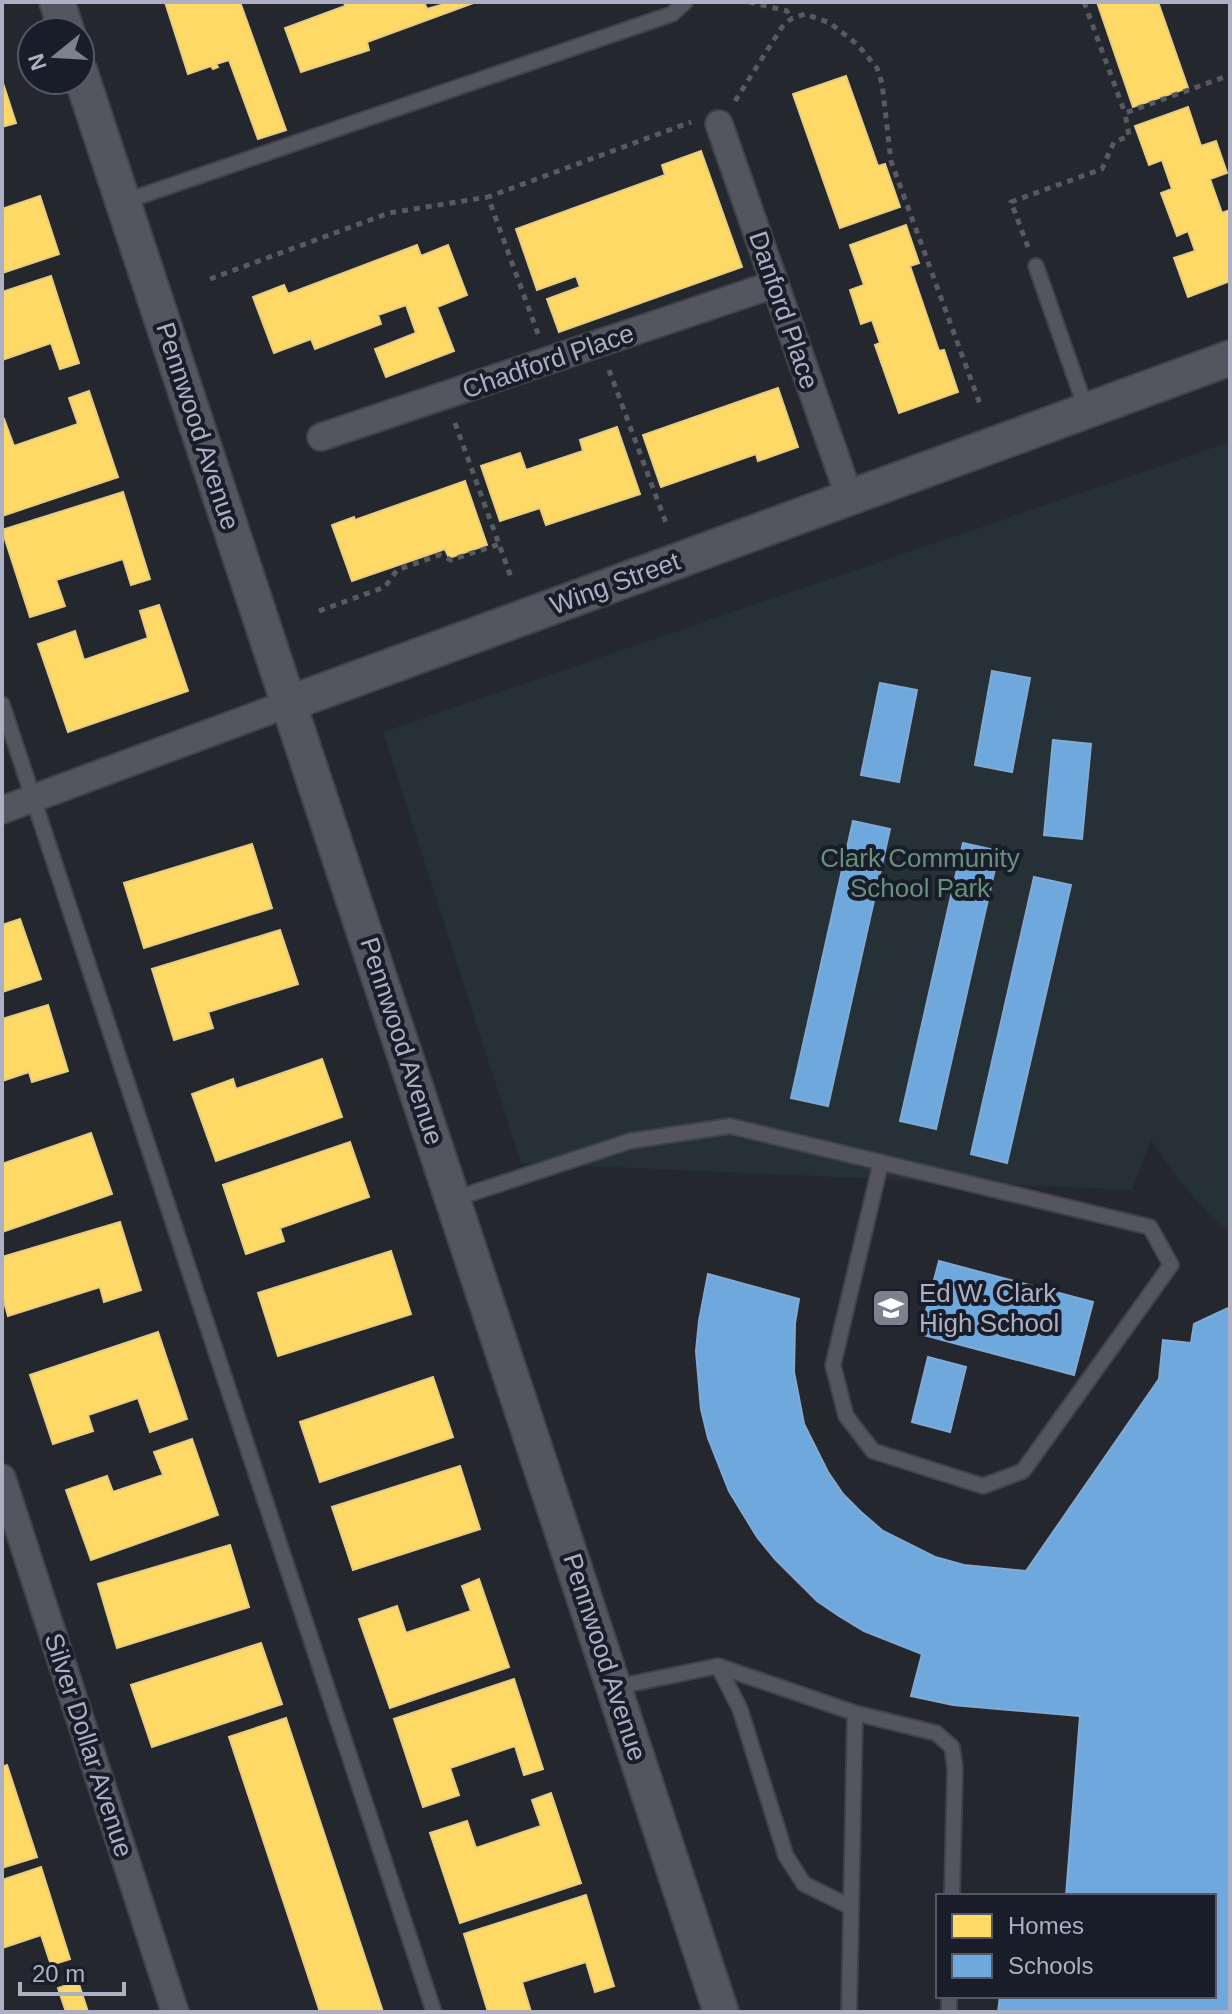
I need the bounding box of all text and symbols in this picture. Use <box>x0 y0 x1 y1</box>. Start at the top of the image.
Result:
north arrow <box>16 16 96 96</box>
text: N <box>23 51 52 73</box>
street label: Danford Place <box>743 227 825 393</box>
street label: Pennwood Avenue <box>150 318 246 534</box>
street label: Chadford Place <box>458 318 638 404</box>
street label: Wing Street <box>546 545 685 620</box>
park label: Clark Community School Park <box>820 843 1020 903</box>
street label: Pennwood Avenue <box>354 933 450 1149</box>
place label: Ed W. Clark High School <box>919 1278 1059 1338</box>
school or university icon: Ed W. Clark High School <box>870 1287 912 1329</box>
street label: Pennwood Avenue <box>557 1549 653 1765</box>
street label: Silver Dollar Avenue <box>39 1629 139 1861</box>
legend <box>936 1894 1216 1998</box>
text: Homes <box>1008 1912 1084 1939</box>
scale bar <box>20 1946 124 1996</box>
text: Schools <box>1008 1952 1093 1979</box>
text: 20 m <box>32 1960 85 1987</box>

